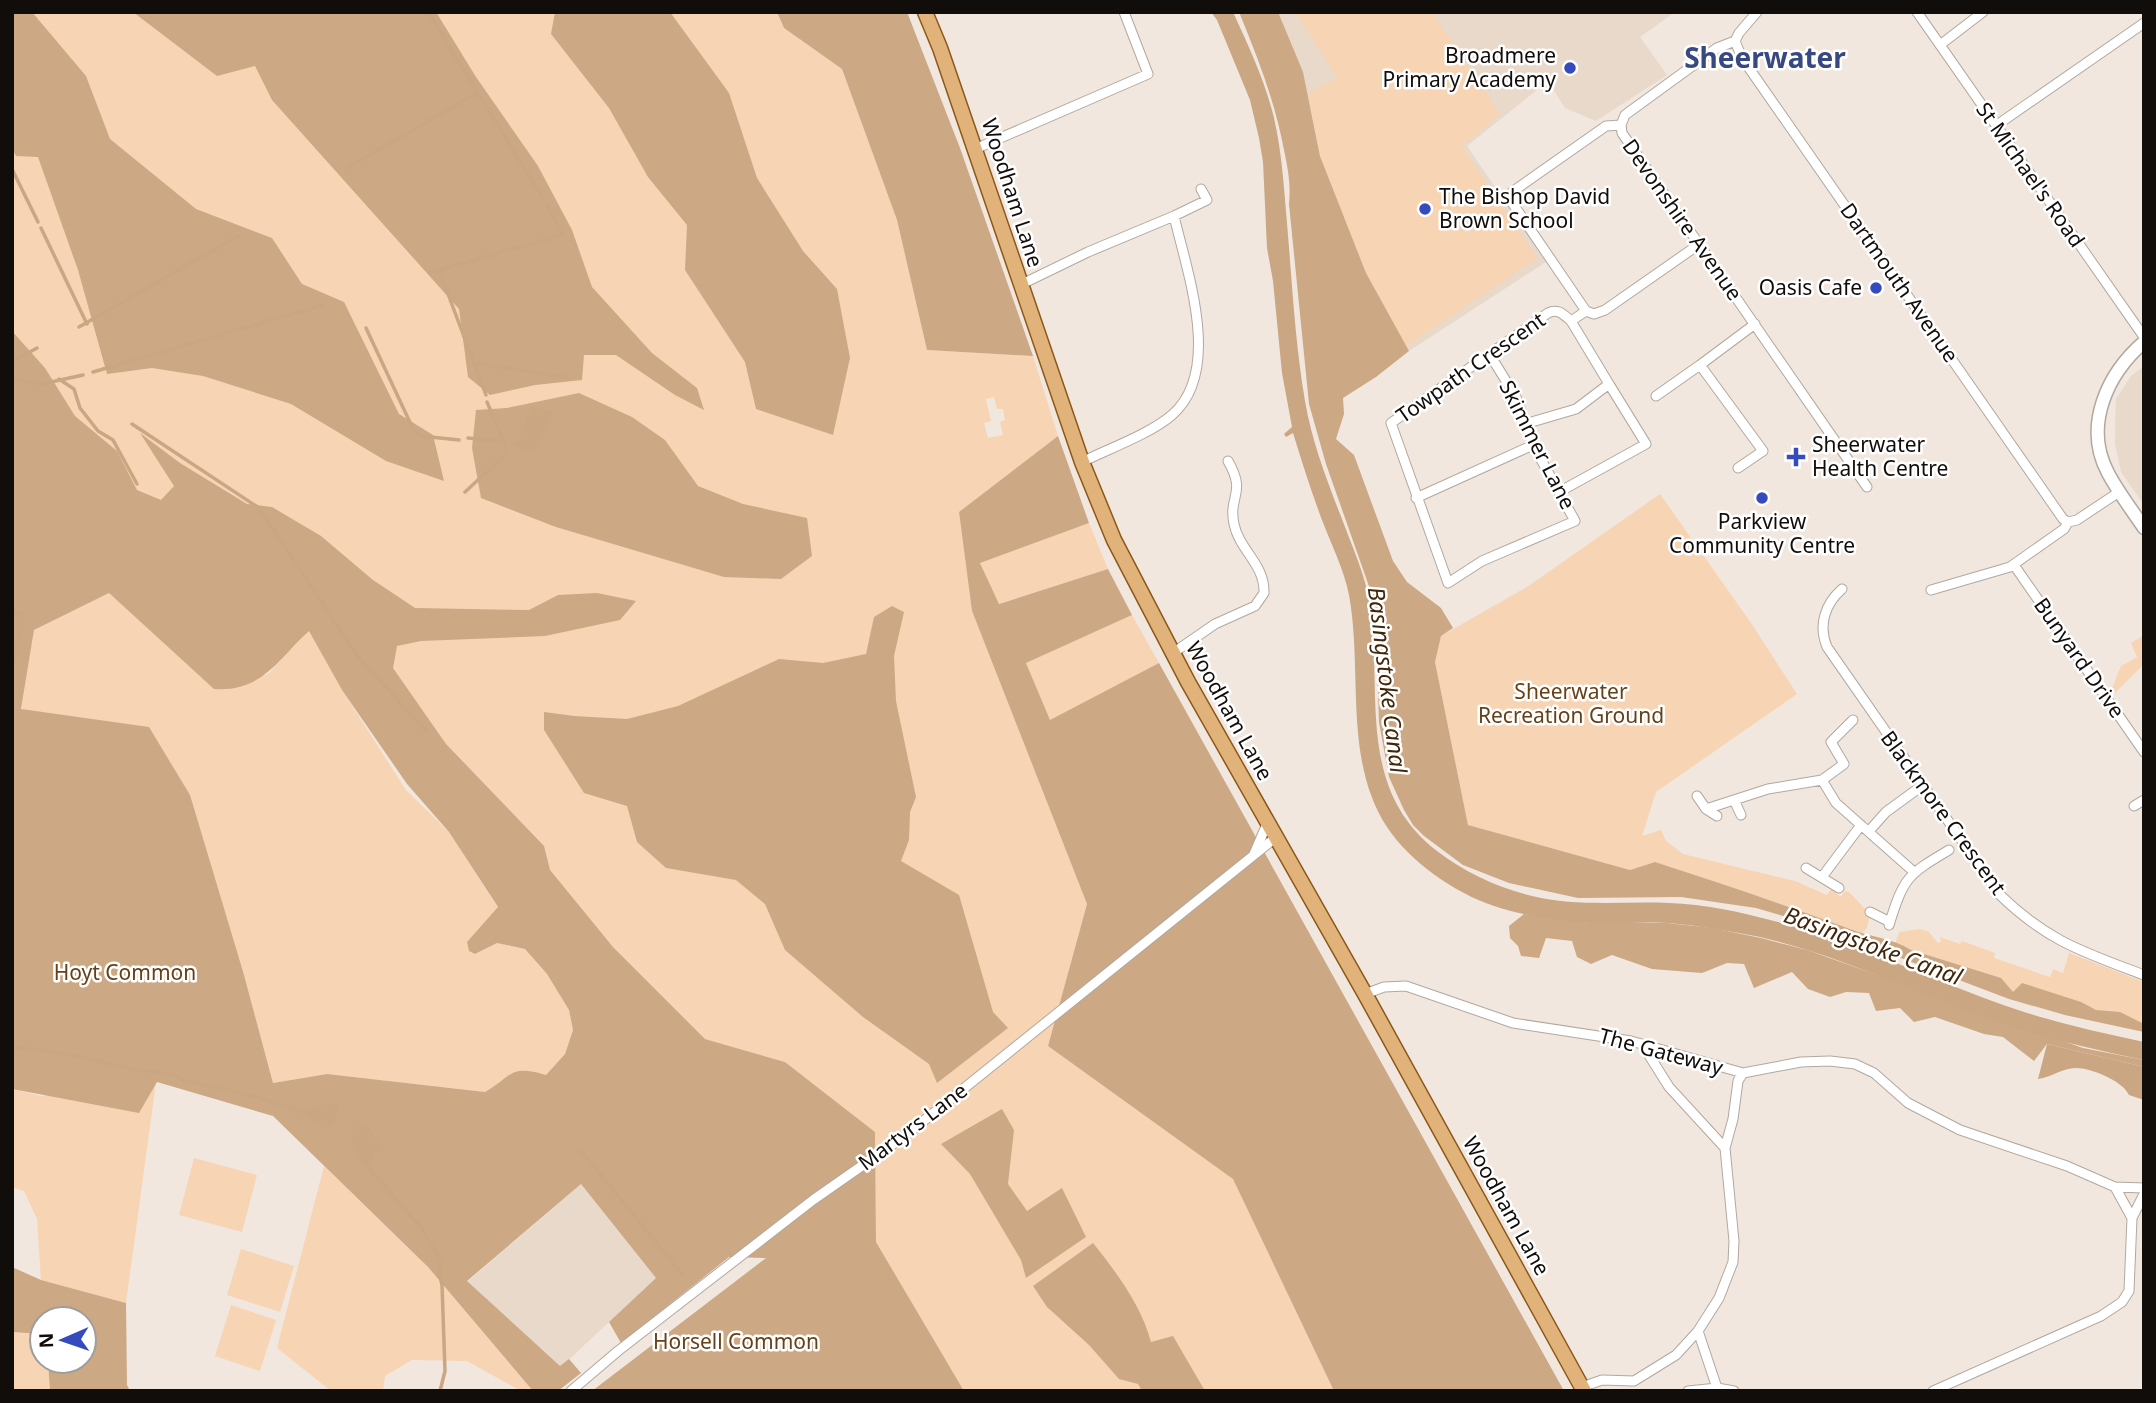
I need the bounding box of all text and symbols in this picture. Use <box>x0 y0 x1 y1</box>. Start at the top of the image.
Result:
district label: Sheerwater <box>1684 38 1846 76</box>
place label: Broadmere Primary Academy <box>1383 41 1556 93</box>
marker: Broadmere Primary Academy <box>1562 60 1578 76</box>
street label: St Michael's Road <box>1970 96 2091 253</box>
street label: Woodham Lane <box>976 115 1050 271</box>
street label: Devonshire Avenue <box>1617 133 1749 306</box>
place label: The Bishop David Brown School <box>1439 182 1610 234</box>
street label: Dartmouth Avenue <box>1834 197 1965 368</box>
marker: The Bishop David Brown School <box>1417 201 1433 217</box>
place label: Oasis Cafe <box>1759 273 1862 301</box>
marker: Oasis Cafe <box>1868 280 1884 296</box>
street label: Towpath Crescent <box>1390 305 1551 429</box>
street label: Skimmer Lane <box>1493 375 1582 514</box>
place label: Sheerwater Health Centre <box>1812 430 1948 482</box>
marker: Sheerwater Health Centre <box>1786 447 1806 467</box>
marker: Parkview Community Centre <box>1754 490 1770 506</box>
place label: Parkview Community Centre <box>1669 507 1855 559</box>
water label: Basingstoke Canal <box>1361 585 1415 776</box>
street label: Bunyard Drive <box>2028 592 2132 723</box>
street label: Woodham Lane <box>1180 636 1280 785</box>
park label: Sheerwater Recreation Ground <box>1478 677 1664 729</box>
street label: Blackmore Crescent <box>1875 725 2013 900</box>
water label: Basingstoke Canal <box>1780 898 1968 992</box>
park label: Hoyt Common <box>54 958 196 986</box>
street label: The Gateway <box>1596 1021 1727 1081</box>
street label: Martyrs Lane <box>852 1076 973 1176</box>
street label: Woodham Lane <box>1457 1131 1557 1280</box>
north arrow <box>28 1305 98 1375</box>
park label: Horsell Common <box>653 1327 819 1355</box>
text: N <box>33 1332 59 1349</box>

